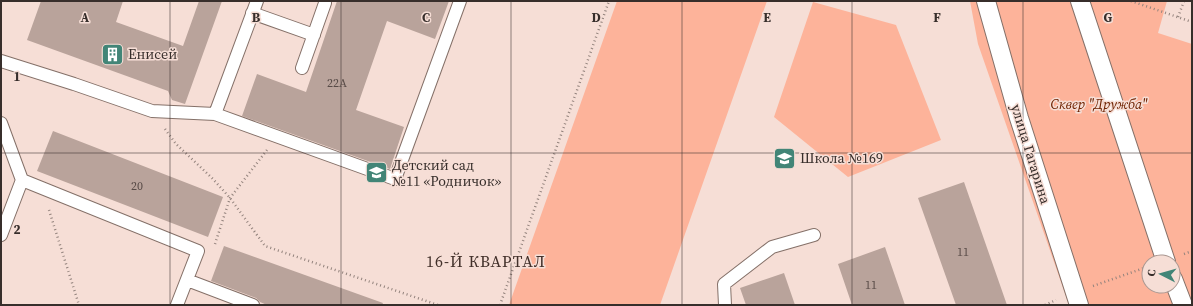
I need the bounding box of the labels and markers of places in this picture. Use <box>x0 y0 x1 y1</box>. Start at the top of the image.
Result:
building icon: Енисей <box>100 41 126 67</box>
place label: Енисей <box>128 44 177 64</box>
school or university icon: Школа №169 <box>772 145 798 171</box>
place label: Школа №169 <box>800 148 883 168</box>
place label: Детский сад №11 «Родничок» <box>392 155 501 191</box>
school or university icon: Детский сад №11 «Родничок» <box>364 160 390 186</box>

